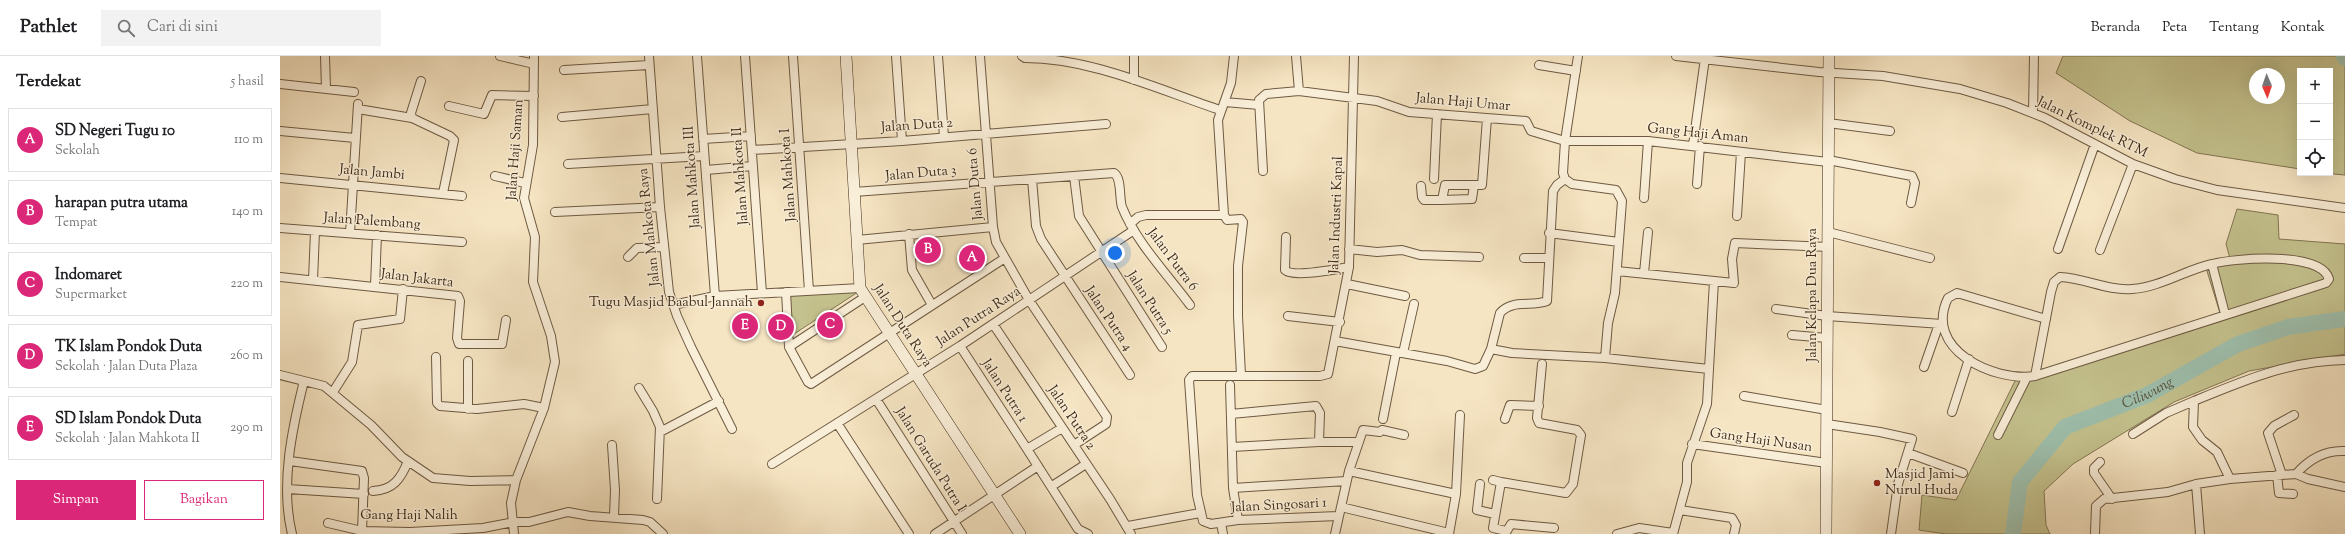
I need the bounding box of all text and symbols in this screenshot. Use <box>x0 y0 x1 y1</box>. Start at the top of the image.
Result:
search box <box>101 10 381 46</box>
text: Pathlet <box>20 14 77 41</box>
icon: search <box>115 17 137 39</box>
text: Cari di sini <box>147 17 218 38</box>
text: Beranda <box>2091 18 2140 38</box>
text: Peta <box>2162 18 2187 38</box>
text: Tentang <box>2209 18 2259 38</box>
text: Kontak <box>2281 18 2325 38</box>
north arrow <box>2249 68 2285 104</box>
map controls <box>2297 68 2333 176</box>
button: + <box>2297 68 2333 104</box>
text: Terdekat <box>16 70 81 94</box>
text: 5 hasil <box>231 73 264 91</box>
street label: Jalan Haji Umar <box>1414 89 1512 117</box>
street label: Jalan Komplek RTM <box>2032 92 2151 164</box>
street label: Jalan Haji Saman <box>502 99 530 202</box>
button: − <box>2297 104 2333 140</box>
street label: Jalan Duta 2 <box>879 113 954 139</box>
street label: Gang Haji Aman <box>1646 119 1750 149</box>
text: SD Negeri Tugu 10 <box>55 121 175 142</box>
street label: Jalan Mahkota III <box>679 125 707 230</box>
street label: Jalan Mahkota II <box>728 126 754 227</box>
street label: Jalan Mahkota I <box>776 127 802 223</box>
text: A <box>25 131 35 149</box>
text: 110 m <box>234 131 263 149</box>
button: locate <box>2297 140 2333 176</box>
text: Sekolah <box>55 142 100 160</box>
street label: Jalan Duta 6 <box>963 147 989 222</box>
street label: Jalan Industri Kapal <box>1325 156 1349 275</box>
street label: Jalan Jambi <box>337 160 406 186</box>
street label: Jalan Duta 3 <box>884 161 958 187</box>
street label: Jalan Mahkota Raya <box>634 166 666 288</box>
text: harapan putra utama <box>55 193 188 214</box>
text: B <box>26 203 34 221</box>
text: 140 m <box>232 203 263 221</box>
street label: Jalan Palembang <box>322 209 421 235</box>
text: Tempat <box>55 214 97 232</box>
street label: Jalan Putra 6 <box>1141 224 1202 296</box>
street label: Jalan Kelapa Dua Raya <box>1803 228 1823 363</box>
pin: B <box>915 235 941 265</box>
pin: A <box>959 243 985 273</box>
your location <box>1105 243 1125 263</box>
text: Indomaret <box>55 265 122 286</box>
street label: Jalan Jakarta <box>379 265 455 293</box>
street label: Jalan Putra 5 <box>1120 266 1177 339</box>
text: C <box>25 275 35 293</box>
text: 220 m <box>230 275 263 293</box>
street label: Jalan Duta Raya <box>867 280 937 372</box>
street label: Jalan Putra Raya <box>932 282 1026 352</box>
street label: Jalan Putra 4 <box>1078 282 1137 355</box>
text: Supermarket <box>55 286 127 304</box>
place label: Tugu Masjid Baabul Jannah <box>589 293 753 313</box>
marker: Tugu Masjid Baabul Jannah <box>756 298 766 308</box>
pin: C <box>817 310 843 340</box>
pin: E <box>732 311 758 341</box>
pin: D <box>768 312 794 342</box>
text: TK Islam Pondok Duta <box>55 337 202 358</box>
text: D <box>25 347 35 365</box>
text: 260 m <box>230 347 263 365</box>
street label: Jalan Putra 1 <box>975 354 1032 427</box>
text: Sekolah · Jalan Duta Plaza <box>55 358 197 376</box>
water label: Ciliwung <box>2119 371 2178 414</box>
street label: Jalan Putra 2 <box>1041 381 1100 455</box>
street label: Jalan Garuda Putra I <box>889 403 971 517</box>
text: SD Islam Pondok Duta <box>55 409 202 430</box>
text: E <box>26 419 34 437</box>
text: 290 m <box>230 419 263 437</box>
street label: Gang Haji Nusan <box>1708 424 1814 458</box>
text: Sekolah · Jalan Mahkota II <box>55 430 200 448</box>
place label: Masjid Jami Nurul Huda <box>1885 465 1958 501</box>
marker: Masjid Jami Nurul Huda <box>1872 478 1882 488</box>
button: Simpan <box>16 480 136 520</box>
button: Bagikan <box>144 480 264 520</box>
street label: Jalan Singosari 1 <box>1230 493 1328 519</box>
street label: Gang Haji Nalih <box>360 506 458 526</box>

